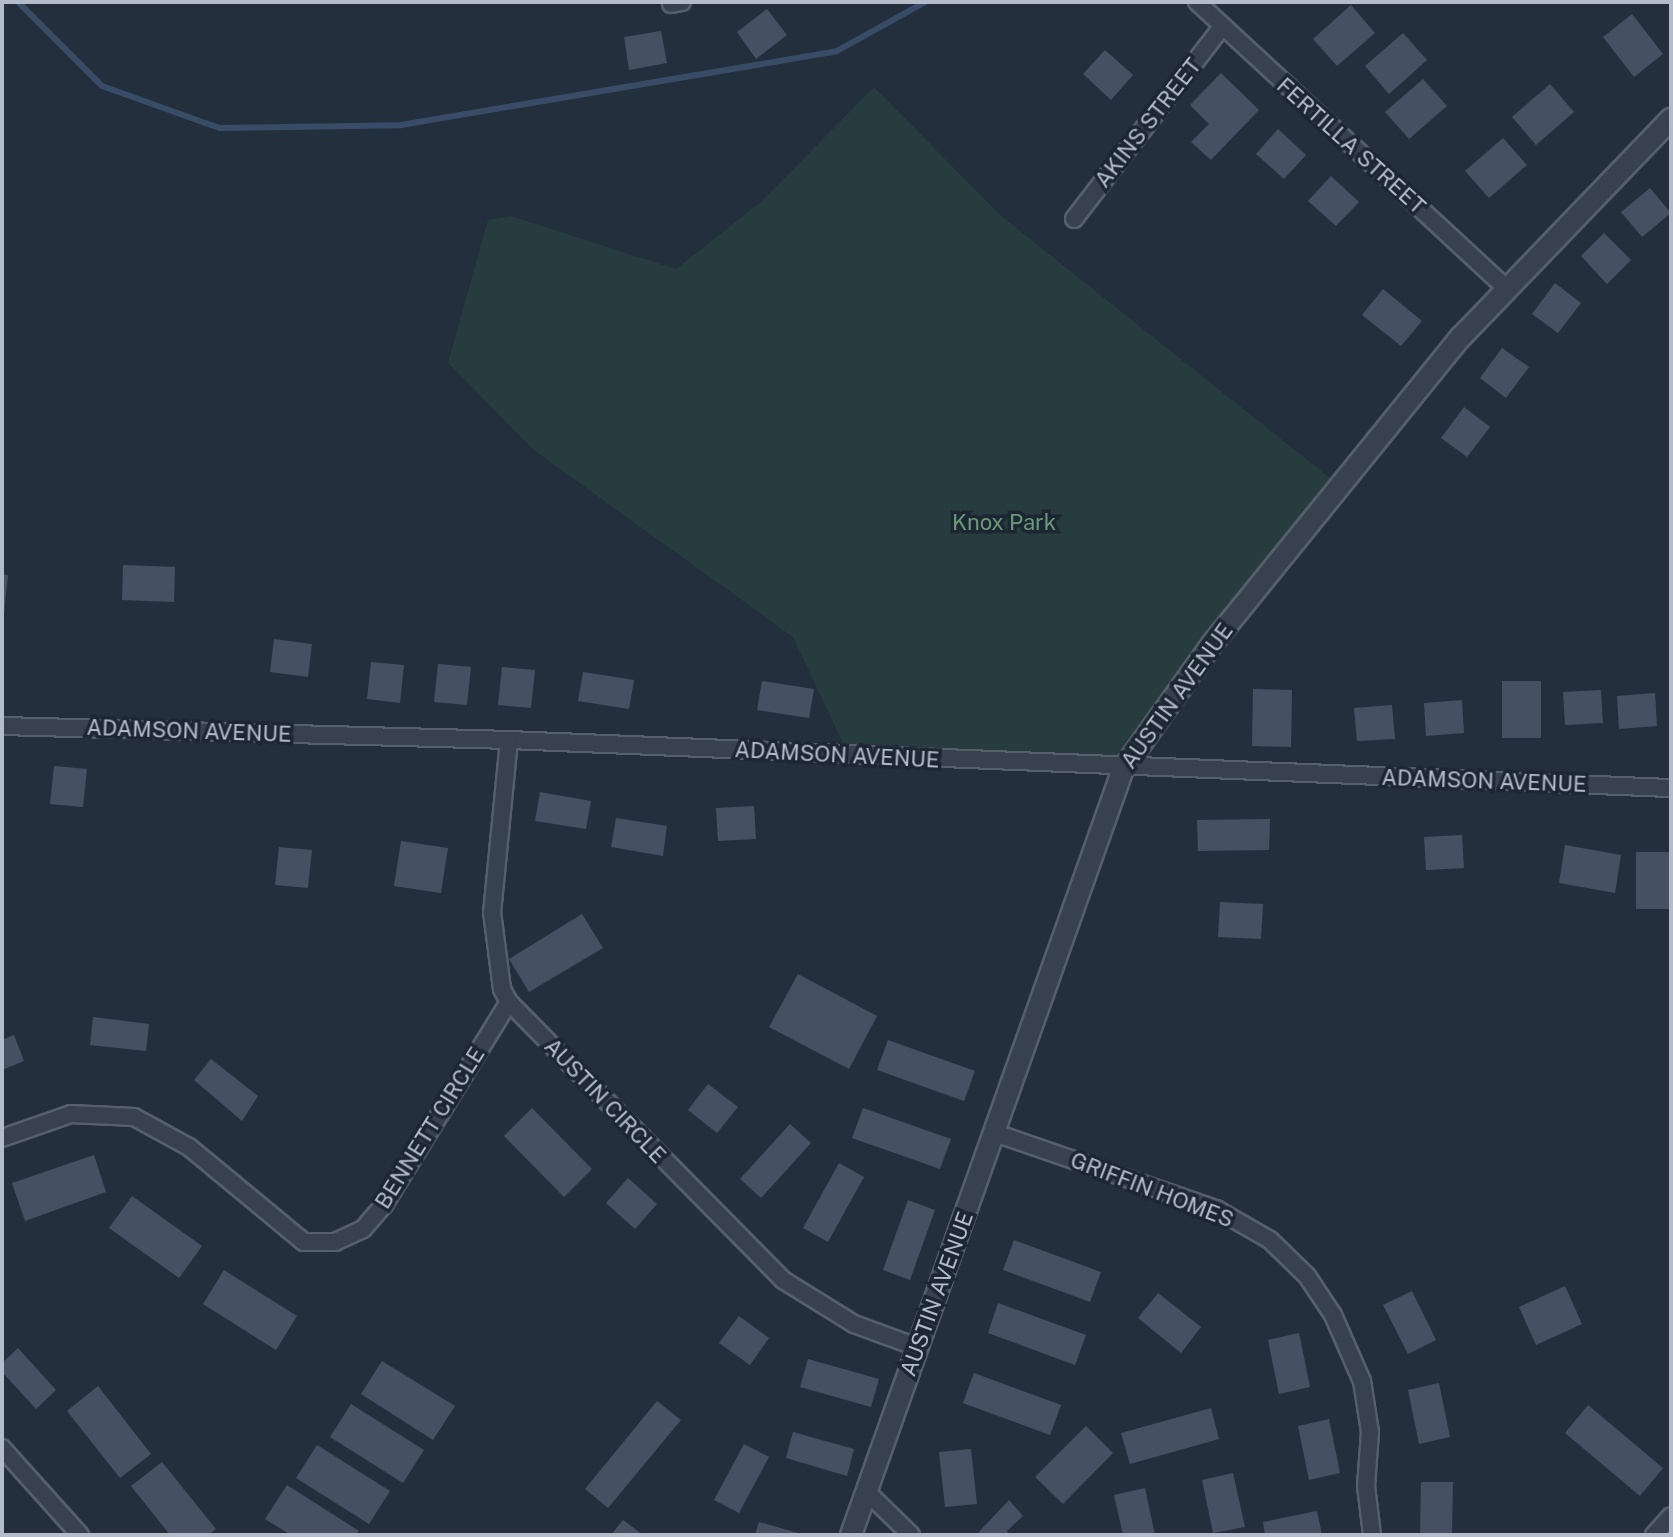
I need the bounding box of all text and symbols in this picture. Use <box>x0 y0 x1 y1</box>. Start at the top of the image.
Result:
street label: AKINS STREET <box>1089 53 1207 193</box>
street label: FERTILLA STREET <box>1271 72 1431 220</box>
park label: Knox Park <box>952 510 1056 536</box>
street label: AUSTIN AVENUE <box>1115 618 1239 774</box>
street label: ADAMSON AVENUE <box>86 714 292 748</box>
street label: ADAMSON AVENUE <box>734 736 940 774</box>
street label: ADAMSON AVENUE <box>1381 764 1587 798</box>
street label: AUSTIN CIRCLE <box>539 1033 671 1169</box>
street label: BENNETT CIRCLE <box>370 1042 490 1214</box>
street label: GRIFFIN HOMES <box>1067 1147 1237 1233</box>
street label: AUSTIN AVENUE <box>895 1208 979 1380</box>

